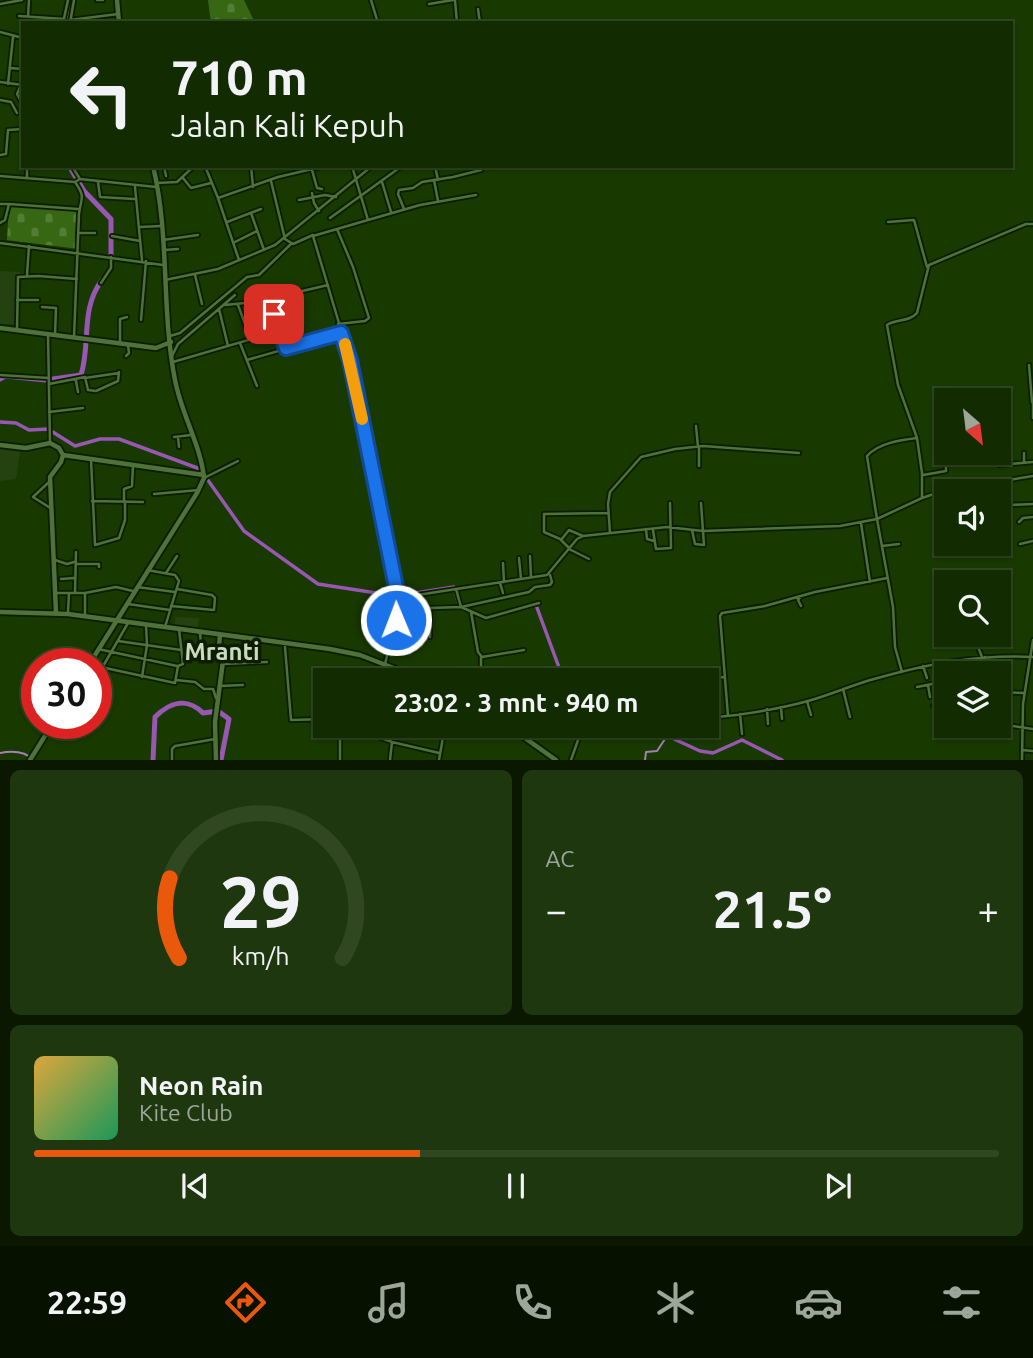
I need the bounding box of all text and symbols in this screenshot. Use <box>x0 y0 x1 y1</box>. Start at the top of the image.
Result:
icon: left <box>56 49 147 140</box>
text: 710 m <box>171 49 308 104</box>
text: Jalan Kali Kepuh <box>171 107 405 143</box>
pin <box>244 284 304 344</box>
icon: arrive <box>255 295 293 333</box>
north arrow <box>934 388 1012 466</box>
map controls <box>934 388 1011 738</box>
button: sound <box>934 479 1011 556</box>
button: search <box>934 570 1011 647</box>
position arrow <box>359 583 433 657</box>
district label: Mranti <box>184 638 260 665</box>
speed limit sign: 30 <box>21 648 112 739</box>
button: layers <box>934 661 1011 738</box>
text: 23:02 · 3 mnt · 940 m <box>394 688 638 717</box>
text: AC <box>546 846 574 871</box>
text: 29 <box>220 861 302 943</box>
text: 21.5° <box>713 880 832 938</box>
text: − <box>546 889 567 931</box>
text: + <box>978 889 999 931</box>
text: km/h <box>232 942 290 970</box>
text: Neon Rain <box>139 1071 264 1100</box>
text: Kite Club <box>139 1100 233 1125</box>
icon: previous <box>176 1167 214 1205</box>
icon: pause <box>497 1167 535 1205</box>
icon: next <box>819 1167 857 1205</box>
icon: directions <box>221 1278 270 1327</box>
icon: music <box>364 1278 413 1327</box>
icon: phone <box>508 1278 557 1327</box>
icon: climate <box>651 1278 700 1327</box>
icon: car <box>794 1278 843 1327</box>
icon: filters <box>937 1278 986 1327</box>
text: 22:59 <box>47 1284 127 1320</box>

